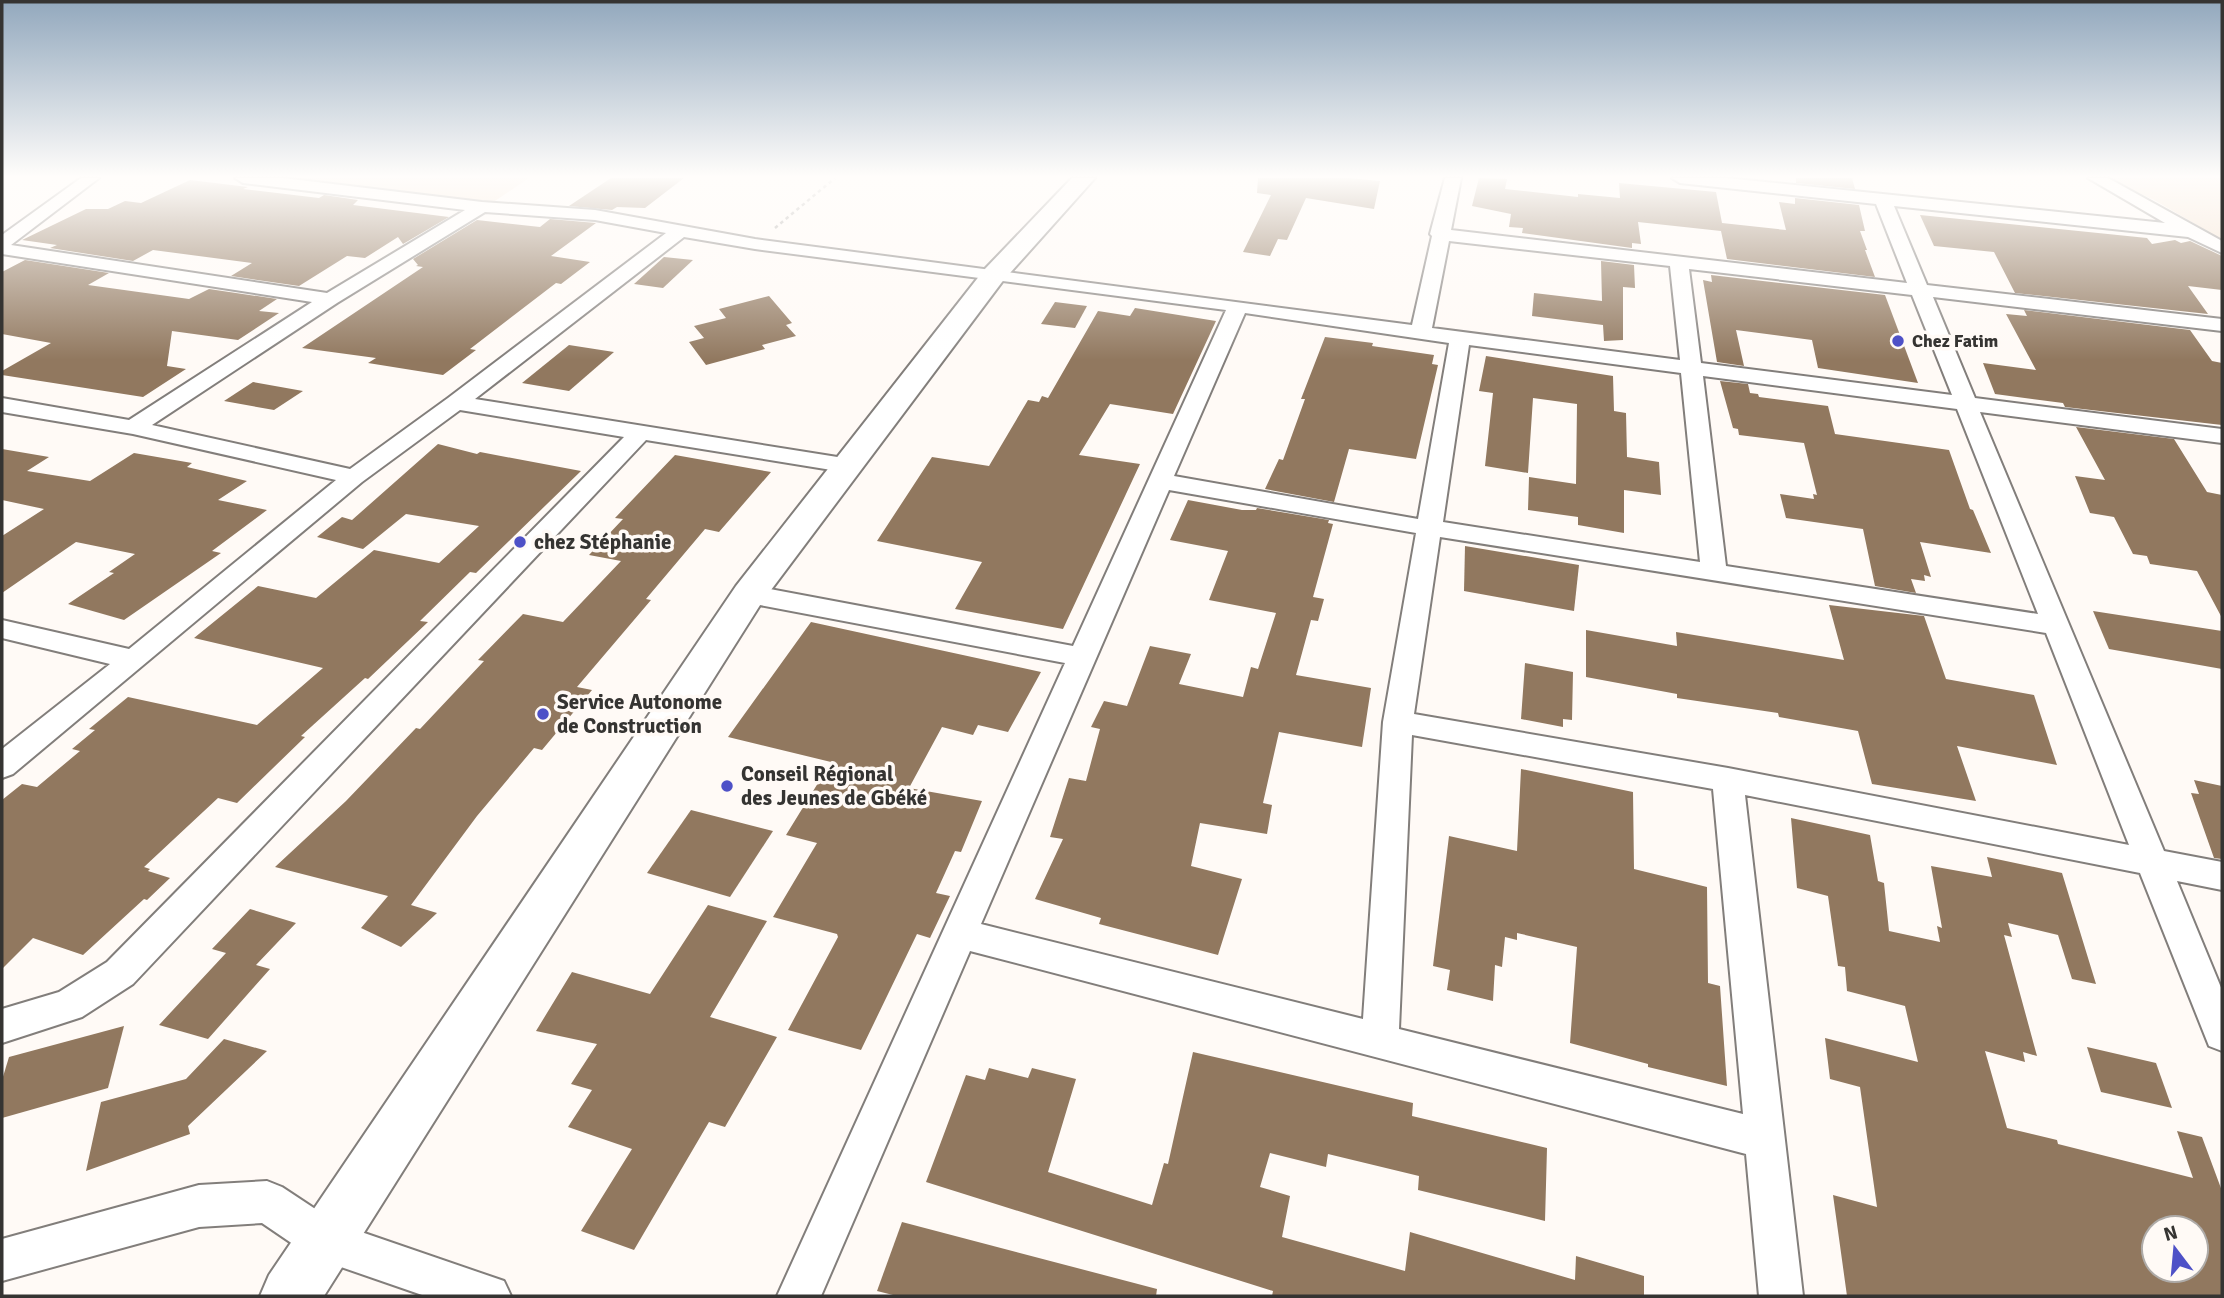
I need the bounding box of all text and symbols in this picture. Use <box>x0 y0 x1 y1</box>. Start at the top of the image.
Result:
place label: Chez Fatim <box>1912 330 1998 352</box>
marker: Chez Fatim <box>1890 333 1906 349</box>
place label: chez Stéphanie <box>534 529 671 555</box>
marker: chez Stéphanie <box>512 534 528 550</box>
place label: Service Autonome de Construction <box>557 689 722 739</box>
marker: Service Autonome de Construction <box>535 706 551 722</box>
place label: Conseil Régional des Jeunes de Gbéké <box>741 761 927 811</box>
marker: Conseil Régional des Jeunes de Gbéké <box>719 778 735 794</box>
north arrow <box>2140 1214 2210 1284</box>
text: N <box>2161 1220 2180 1247</box>

